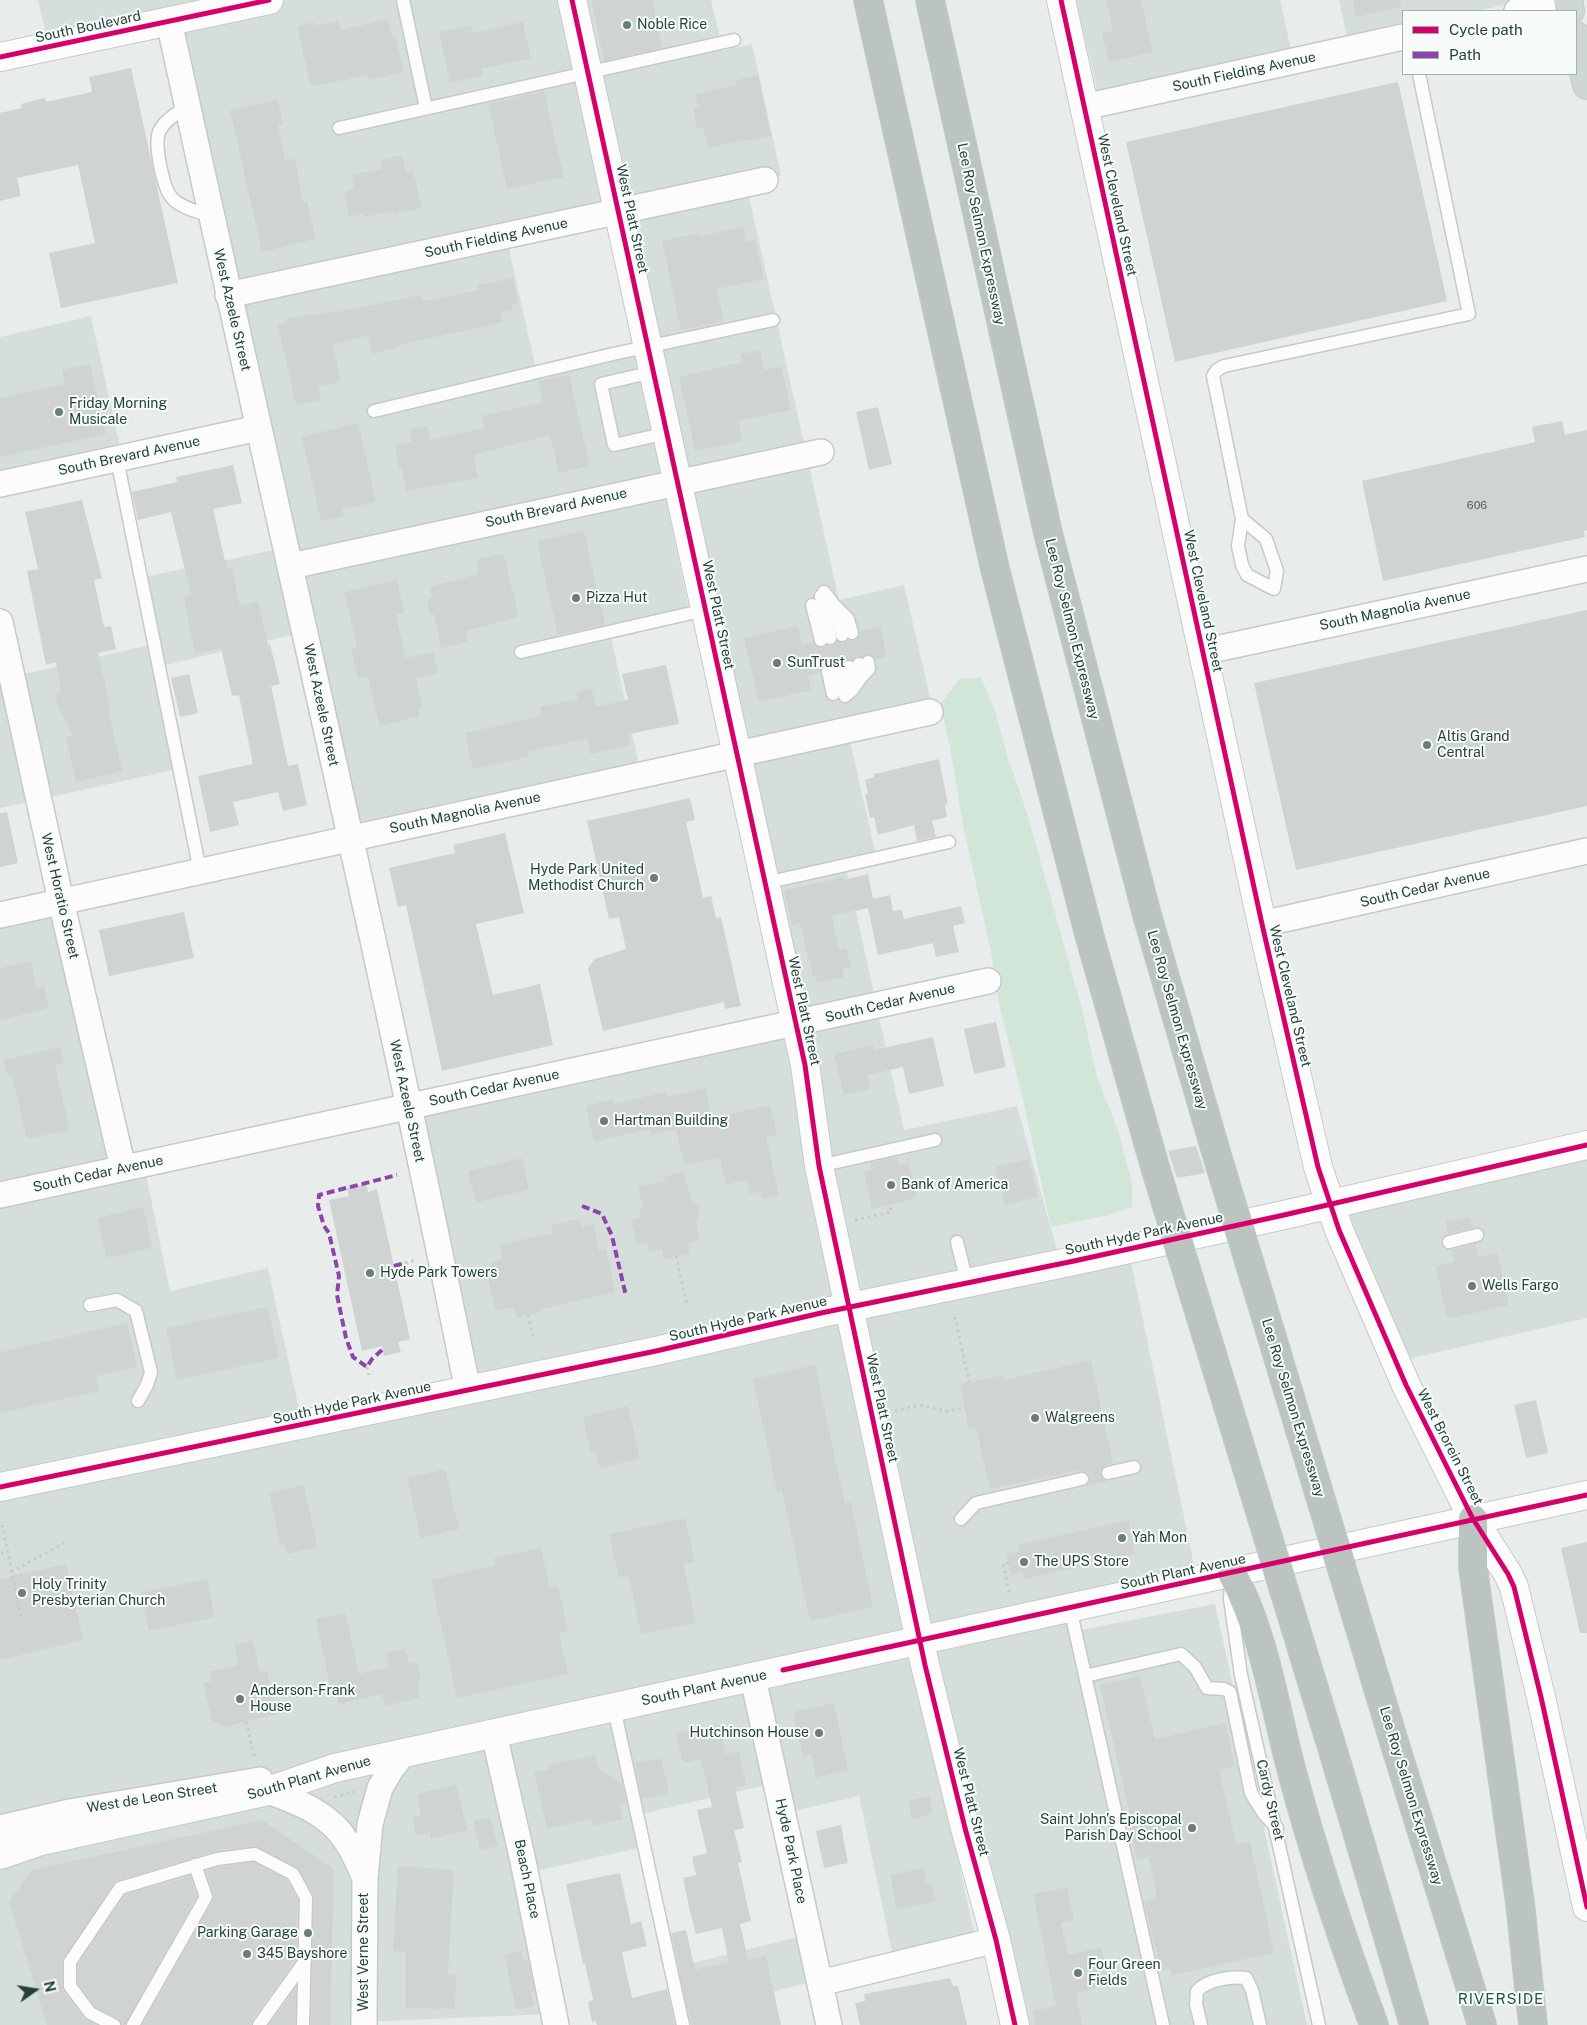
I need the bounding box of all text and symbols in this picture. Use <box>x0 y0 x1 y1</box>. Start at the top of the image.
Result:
street label: South Boulevard <box>33 8 143 46</box>
legend <box>1402 10 1577 75</box>
place label: Noble Rice <box>637 17 707 33</box>
marker: Noble Rice <box>621 19 633 31</box>
text: Cycle path <box>1449 21 1523 38</box>
text: Path <box>1449 46 1481 63</box>
street label: South Fielding Avenue <box>1171 49 1317 95</box>
street label: West Cleveland Street <box>1094 132 1140 278</box>
street label: Lee Roy Selmon Expressway <box>953 141 1009 327</box>
street label: West Platt Street <box>612 163 652 275</box>
street label: South Fielding Avenue <box>423 215 569 261</box>
street label: West Azeele Street <box>210 247 254 373</box>
place label: Friday Morning Musicale <box>69 396 167 428</box>
marker: Friday Morning Musicale <box>53 406 65 418</box>
street label: South Brevard Avenue <box>56 433 202 479</box>
street label: South Brevard Avenue <box>483 485 629 531</box>
house number: 606 <box>1467 499 1487 513</box>
street label: West Cleveland Street <box>1180 528 1226 674</box>
street label: Lee Roy Selmon Expressway <box>1041 537 1103 721</box>
street label: West Platt Street <box>698 559 738 671</box>
street label: South Magnolia Avenue <box>1318 586 1472 634</box>
place label: Pizza Hut <box>586 590 647 606</box>
marker: Pizza Hut <box>570 592 582 604</box>
street label: West Azeele Street <box>300 642 342 768</box>
place label: SunTrust <box>787 655 845 671</box>
marker: SunTrust <box>771 657 783 669</box>
place label: Altis Grand Central <box>1437 729 1510 762</box>
marker: Altis Grand Central <box>1421 739 1433 751</box>
street label: South Magnolia Avenue <box>388 789 542 837</box>
street label: West Horatio Street <box>37 831 83 961</box>
place label: Hyde Park United Methodist Church <box>528 862 644 894</box>
street label: South Cedar Avenue <box>1358 865 1492 911</box>
marker: Hyde Park United Methodist Church <box>648 872 660 884</box>
street label: West Cleveland Street <box>1265 923 1315 1069</box>
street label: Lee Roy Selmon Expressway <box>1143 928 1211 1112</box>
street label: West Platt Street <box>784 955 824 1067</box>
street label: South Cedar Avenue <box>823 980 957 1026</box>
street label: West Azeele Street <box>386 1038 428 1164</box>
street label: South Cedar Avenue <box>427 1066 561 1110</box>
place label: Hartman Building <box>614 1113 728 1129</box>
marker: Hartman Building <box>598 1115 610 1127</box>
street label: South Cedar Avenue <box>31 1152 165 1196</box>
place label: Bank of America <box>901 1177 1008 1193</box>
marker: Bank of America <box>885 1179 897 1191</box>
street label: South Hyde Park Avenue <box>1063 1209 1225 1259</box>
place label: Hyde Park Towers <box>380 1265 497 1281</box>
marker: Hyde Park Towers <box>364 1267 376 1279</box>
place label: Wells Fargo <box>1482 1278 1559 1294</box>
marker: Wells Fargo <box>1466 1280 1478 1292</box>
street label: South Hyde Park Avenue <box>667 1293 829 1345</box>
street label: Lee Roy Selmon Expressway <box>1258 1317 1328 1499</box>
street label: West Platt Street <box>862 1352 902 1464</box>
street label: South Hyde Park Avenue <box>271 1378 433 1428</box>
street label: West Brorein Street <box>1413 1386 1487 1508</box>
place label: Walgreens <box>1045 1410 1115 1426</box>
marker: Walgreens <box>1029 1412 1041 1424</box>
place label: Yah Mon <box>1132 1530 1187 1546</box>
marker: Yah Mon <box>1116 1532 1128 1544</box>
street label: South Plant Avenue <box>1119 1550 1247 1594</box>
place label: The UPS Store <box>1034 1554 1129 1570</box>
marker: The UPS Store <box>1018 1556 1030 1568</box>
place label: Holy Trinity Presbyterian Church <box>32 1577 165 1610</box>
marker: Holy Trinity Presbyterian Church <box>16 1587 28 1599</box>
street label: South Plant Avenue <box>640 1666 768 1710</box>
place label: Anderson-Frank House <box>250 1683 355 1715</box>
marker: Anderson-Frank House <box>234 1693 246 1705</box>
street label: Lee Roy Selmon Expressway <box>1376 1705 1446 1887</box>
place label: Hutchinson House <box>690 1725 809 1741</box>
marker: Hutchinson House <box>813 1727 825 1739</box>
street label: West Platt Street <box>949 1746 993 1858</box>
street label: South Plant Avenue <box>245 1752 373 1804</box>
street label: Cardy Street <box>1253 1758 1287 1842</box>
street label: West de Leon Street <box>85 1779 219 1817</box>
street label: Hyde Park Place <box>772 1797 810 1905</box>
place label: Saint John's Episcopal Parish Day School <box>1040 1812 1182 1844</box>
marker: Saint John's Episcopal Parish Day School <box>1186 1822 1198 1834</box>
street label: Beach Place <box>510 1838 544 1920</box>
street label: West Verne Street <box>356 1893 372 2011</box>
place label: Parking Garage <box>197 1925 298 1941</box>
marker: Parking Garage <box>302 1927 314 1939</box>
place label: 345 Bayshore <box>257 1946 347 1962</box>
marker: 345 Bayshore <box>241 1948 253 1960</box>
place label: Four Green Fields <box>1088 1957 1161 1990</box>
north arrow <box>10 1965 60 2015</box>
marker: Four Green Fields <box>1072 1967 1084 1979</box>
text: N <box>41 1979 59 1994</box>
district label: RIVERSIDE <box>1457 1990 1545 2008</box>

